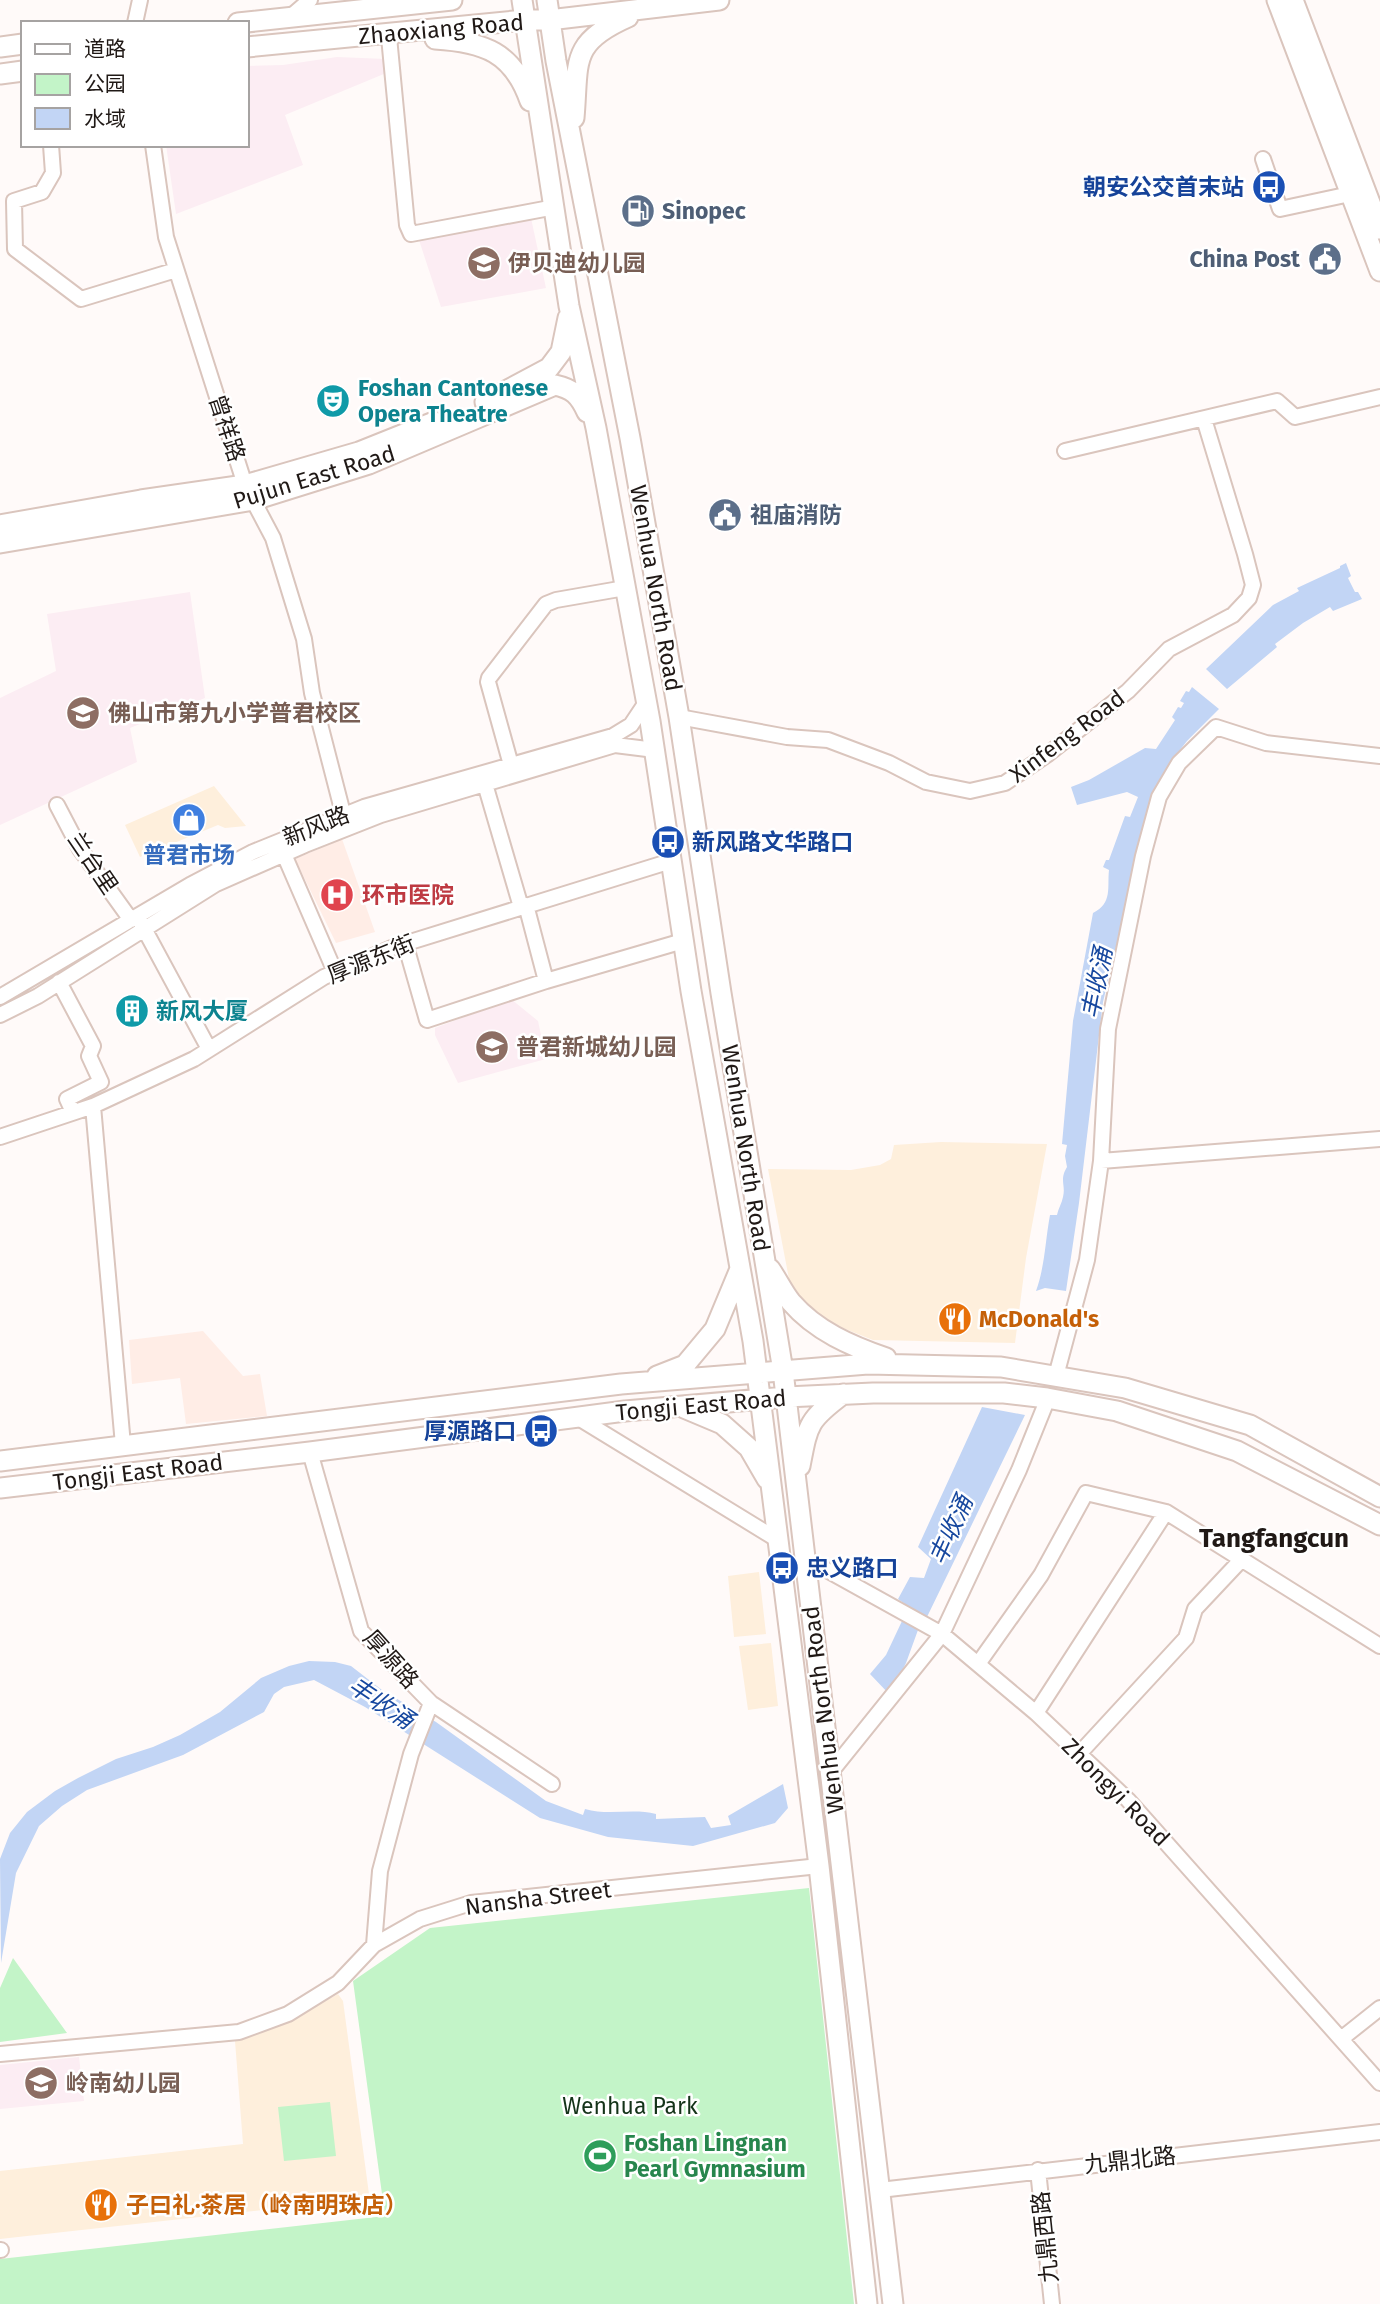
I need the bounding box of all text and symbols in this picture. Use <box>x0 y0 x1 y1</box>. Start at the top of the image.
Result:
street label: Zhaoxiang Road <box>357 8 525 50</box>
legend <box>21 21 248 147</box>
text: 道路 <box>84 36 126 62</box>
text: 公园 <box>84 71 126 97</box>
text: 水域 <box>84 106 126 132</box>
bus stop icon: 朝安公交首末站 <box>1250 168 1288 206</box>
place label: 朝安公交首末站 <box>1083 173 1244 201</box>
fuel station icon: Sinopec <box>619 192 657 230</box>
place label: Sinopec <box>662 197 746 225</box>
public building icon: China Post <box>1306 240 1344 278</box>
school or university icon: 伊贝迪幼儿园 <box>465 244 503 282</box>
place label: China Post <box>1189 245 1301 273</box>
place label: 伊贝迪幼儿园 <box>508 249 646 277</box>
place label: Foshan Cantonese Opera Theatre <box>358 374 548 428</box>
theatre icon: Foshan Cantonese Opera Theatre <box>314 382 352 420</box>
street label: 曾祥路 <box>203 391 251 465</box>
street label: Pujun East Road <box>230 439 398 515</box>
street label: Wenhua North Road <box>624 483 688 693</box>
public building icon: 祖庙消防 <box>706 496 744 534</box>
place label: 祖庙消防 <box>750 501 842 529</box>
street label: Xinfeng Road <box>1004 684 1130 788</box>
school or university icon: 佛山市第九小学普君校区 <box>64 694 102 732</box>
place label: 佛山市第九小学普君校区 <box>108 699 361 727</box>
street label: 新风路 <box>279 800 353 852</box>
shop icon: 普君市场 <box>170 801 208 839</box>
bus stop icon: 新风路文华路口 <box>649 823 687 861</box>
street label: 兰台里 <box>62 827 124 899</box>
place label: 新风路文华路口 <box>692 828 853 856</box>
place label: 普君市场 <box>143 841 235 869</box>
hospital icon: 环市医院 <box>318 876 356 914</box>
place label: 环市医院 <box>362 881 454 909</box>
street label: 厚源东街 <box>323 929 419 989</box>
water label: 丰收涌 <box>1076 942 1118 1021</box>
building icon: 新风大厦 <box>113 992 151 1030</box>
place label: 新风大厦 <box>156 997 248 1025</box>
school or university icon: 普君新城幼儿园 <box>473 1028 511 1066</box>
place label: 普君新城幼儿园 <box>516 1033 677 1061</box>
street label: Wenhua North Road <box>716 1043 776 1253</box>
restaurant icon: McDonald's <box>936 1300 974 1338</box>
place label: McDonald's <box>979 1305 1099 1333</box>
street label: Tongji East Road <box>615 1384 787 1426</box>
bus stop icon: 厚源路口 <box>522 1412 560 1450</box>
place label: 厚源路口 <box>424 1417 516 1445</box>
street label: Tongji East Road <box>51 1448 225 1496</box>
water label: 丰收涌 <box>924 1489 980 1569</box>
district label: Tangfangcun <box>1199 1523 1349 1554</box>
bus stop icon: 忠义路口 <box>763 1549 801 1587</box>
place label: 忠义路口 <box>806 1554 898 1582</box>
street label: Wenhua North Road <box>796 1604 850 1816</box>
street label: 厚源路 <box>358 1624 424 1694</box>
water label: 丰收涌 <box>343 1671 421 1736</box>
street label: Zhongyi Road <box>1056 1732 1176 1852</box>
street label: Nansha Street <box>463 1875 613 1921</box>
school or university icon: 岭南幼儿园 <box>22 2064 60 2102</box>
place label: 岭南幼儿园 <box>66 2069 181 2097</box>
park label: Wenhua Park <box>562 2092 698 2120</box>
place label: Foshan Lingnan Pearl Gymnasium <box>624 2129 806 2183</box>
sports icon: Foshan Lingnan Pearl Gymnasium <box>581 2137 619 2175</box>
street label: 九鼎北路 <box>1083 2141 1177 2179</box>
restaurant icon: 子曰礼·茶居（岭南明珠店） <box>82 2186 120 2224</box>
street label: 九鼎西路 <box>1026 2190 1064 2284</box>
place label: 子曰礼·茶居（岭南明珠店） <box>126 2191 408 2219</box>

